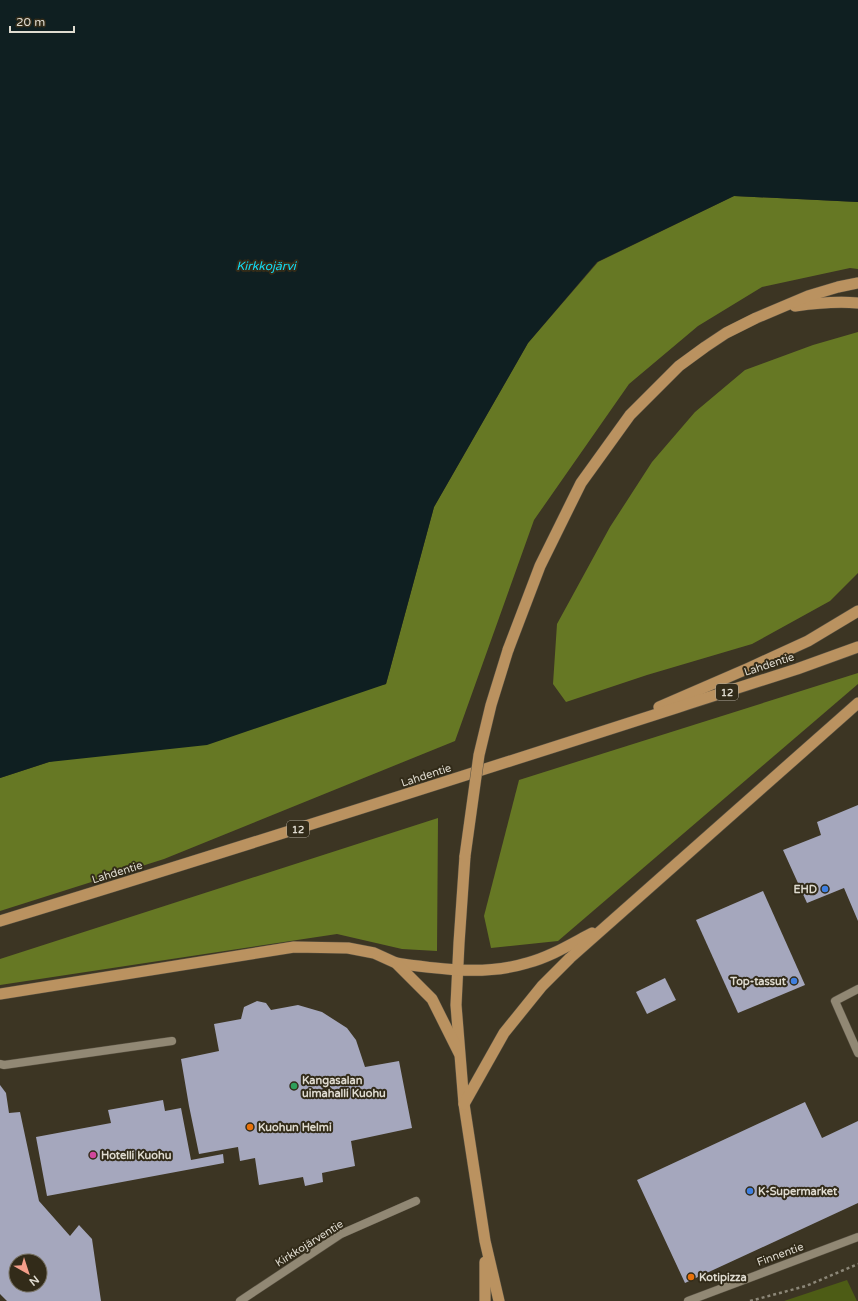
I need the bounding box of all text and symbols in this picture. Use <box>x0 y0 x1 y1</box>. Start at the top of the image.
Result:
scale bar <box>10 8 74 34</box>
text: 20 m <box>16 15 45 29</box>
water label: Kirkkojärvi <box>236 259 298 273</box>
street label: Lahdentie <box>742 650 796 679</box>
road number: 12 <box>716 684 738 700</box>
street label: Lahdentie <box>399 761 453 790</box>
road number: 12 <box>287 821 309 837</box>
street label: Lahdentie <box>90 859 144 886</box>
place label: EHD <box>793 883 817 896</box>
marker: EHD <box>820 884 830 894</box>
place label: Top-tassut <box>729 975 787 989</box>
marker: Top-tassut <box>789 976 799 986</box>
place label: Kangasalan uimahalli Kuohu <box>302 1074 386 1100</box>
marker: Kangasalan uimahalli Kuohu <box>289 1081 299 1091</box>
place label: Kuohun Helmi <box>258 1121 332 1134</box>
marker: Kuohun Helmi <box>245 1122 255 1132</box>
place label: Hotelli Kuohu <box>101 1149 172 1162</box>
marker: Hotelli Kuohu <box>88 1150 98 1160</box>
place label: K-Supermarket <box>758 1185 838 1199</box>
marker: K-Supermarket <box>745 1186 755 1196</box>
street label: Kirkkojärventie <box>273 1217 346 1270</box>
street label: Finnentie <box>755 1240 805 1269</box>
north arrow <box>8 1253 48 1293</box>
place label: Kotipizza <box>699 1271 747 1285</box>
marker: Kotipizza <box>686 1272 696 1282</box>
text: N <box>26 1273 42 1288</box>

